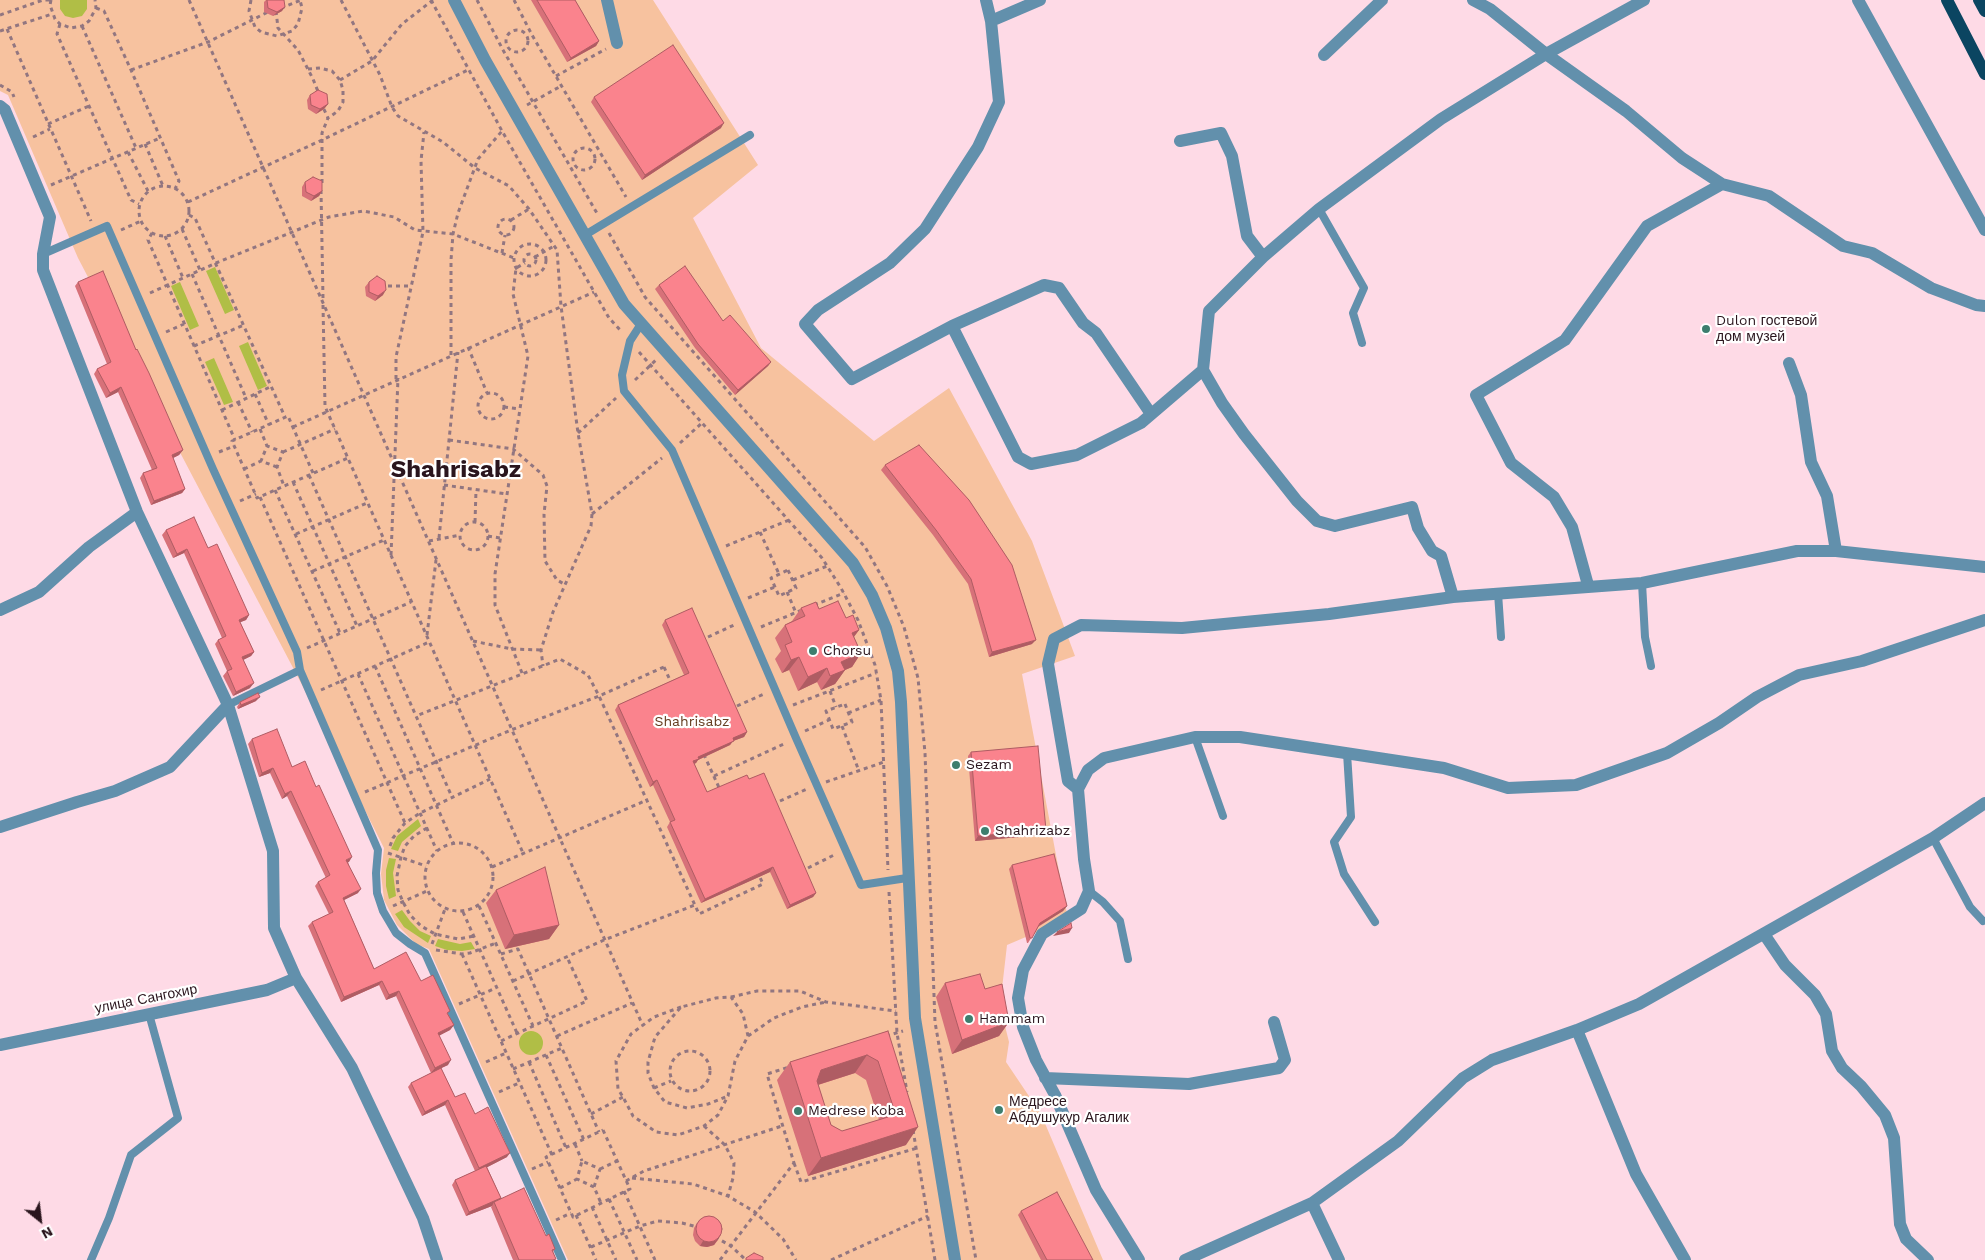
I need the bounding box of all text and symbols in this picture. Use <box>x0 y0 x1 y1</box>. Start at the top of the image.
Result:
place label: Dulon гостевой дом музей <box>1716 313 1817 346</box>
marker: Dulon гостевой дом музей <box>1700 323 1712 335</box>
district label: Shahrisabz <box>391 456 521 484</box>
place label: Chorsu <box>823 643 871 659</box>
marker: Chorsu <box>807 645 819 657</box>
park label: Shahrisabz <box>654 714 730 730</box>
place label: Sezam <box>966 757 1012 773</box>
marker: Sezam <box>950 759 962 771</box>
place label: Shahrizabz <box>995 823 1070 839</box>
marker: Shahrizabz <box>979 825 991 837</box>
street label: улица Сангохир <box>93 981 199 1017</box>
place label: Hammam <box>979 1011 1045 1027</box>
marker: Hammam <box>963 1013 975 1025</box>
place label: Медресе Абдушукур Агалик <box>1009 1094 1129 1126</box>
place label: Medrese Koba <box>808 1103 904 1119</box>
marker: Медресе Абдушукур Агалик <box>993 1104 1005 1116</box>
marker: Medrese Koba <box>792 1105 804 1117</box>
north arrow <box>15 1195 65 1245</box>
text: N <box>39 1224 56 1243</box>

